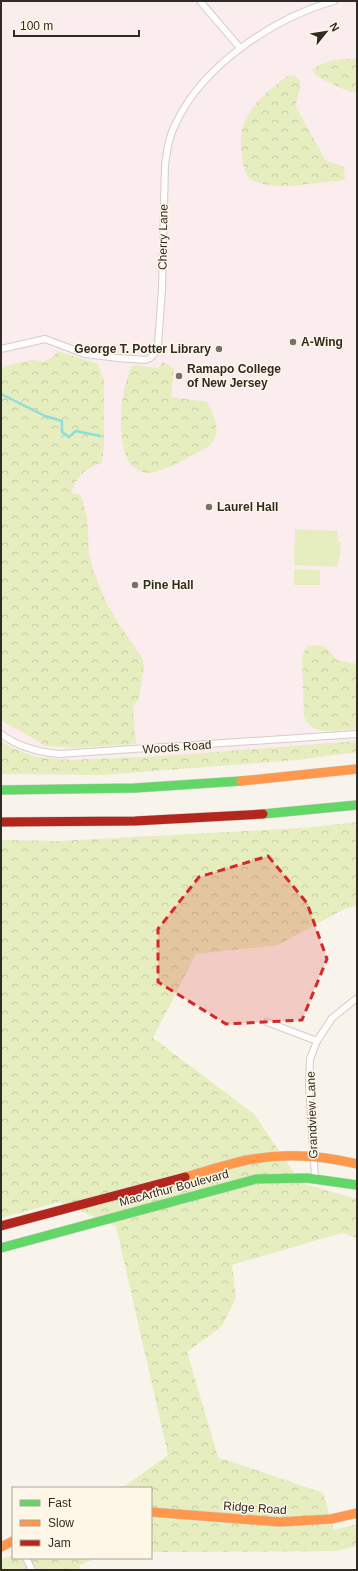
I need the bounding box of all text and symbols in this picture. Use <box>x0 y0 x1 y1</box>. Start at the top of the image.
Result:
scale bar <box>14 12 139 38</box>
north arrow <box>306 12 346 52</box>
text: 100 m <box>20 19 53 33</box>
text: N <box>327 21 342 33</box>
street label: Cherry Lane <box>155 204 171 270</box>
place label: A-Wing <box>301 335 343 349</box>
marker: A-Wing <box>288 337 298 347</box>
place label: George T. Potter Library <box>74 342 211 356</box>
marker: George T. Potter Library <box>214 344 224 354</box>
place label: Ramapo College of New Jersey <box>187 362 281 390</box>
marker: Ramapo College of New Jersey <box>174 371 184 381</box>
place label: Laurel Hall <box>217 500 278 514</box>
marker: Laurel Hall <box>204 502 214 512</box>
place label: Pine Hall <box>143 578 194 592</box>
marker: Pine Hall <box>130 580 140 590</box>
street label: Woods Road <box>142 738 212 756</box>
street label: Grandview Lane <box>303 1071 321 1159</box>
street label: MacArthur Boulevard <box>118 1167 230 1209</box>
legend <box>12 1487 152 1559</box>
text: Fast <box>48 1496 72 1510</box>
street label: Ridge Road <box>223 1499 287 1517</box>
text: Slow <box>48 1516 74 1530</box>
text: Jam <box>48 1536 71 1550</box>

